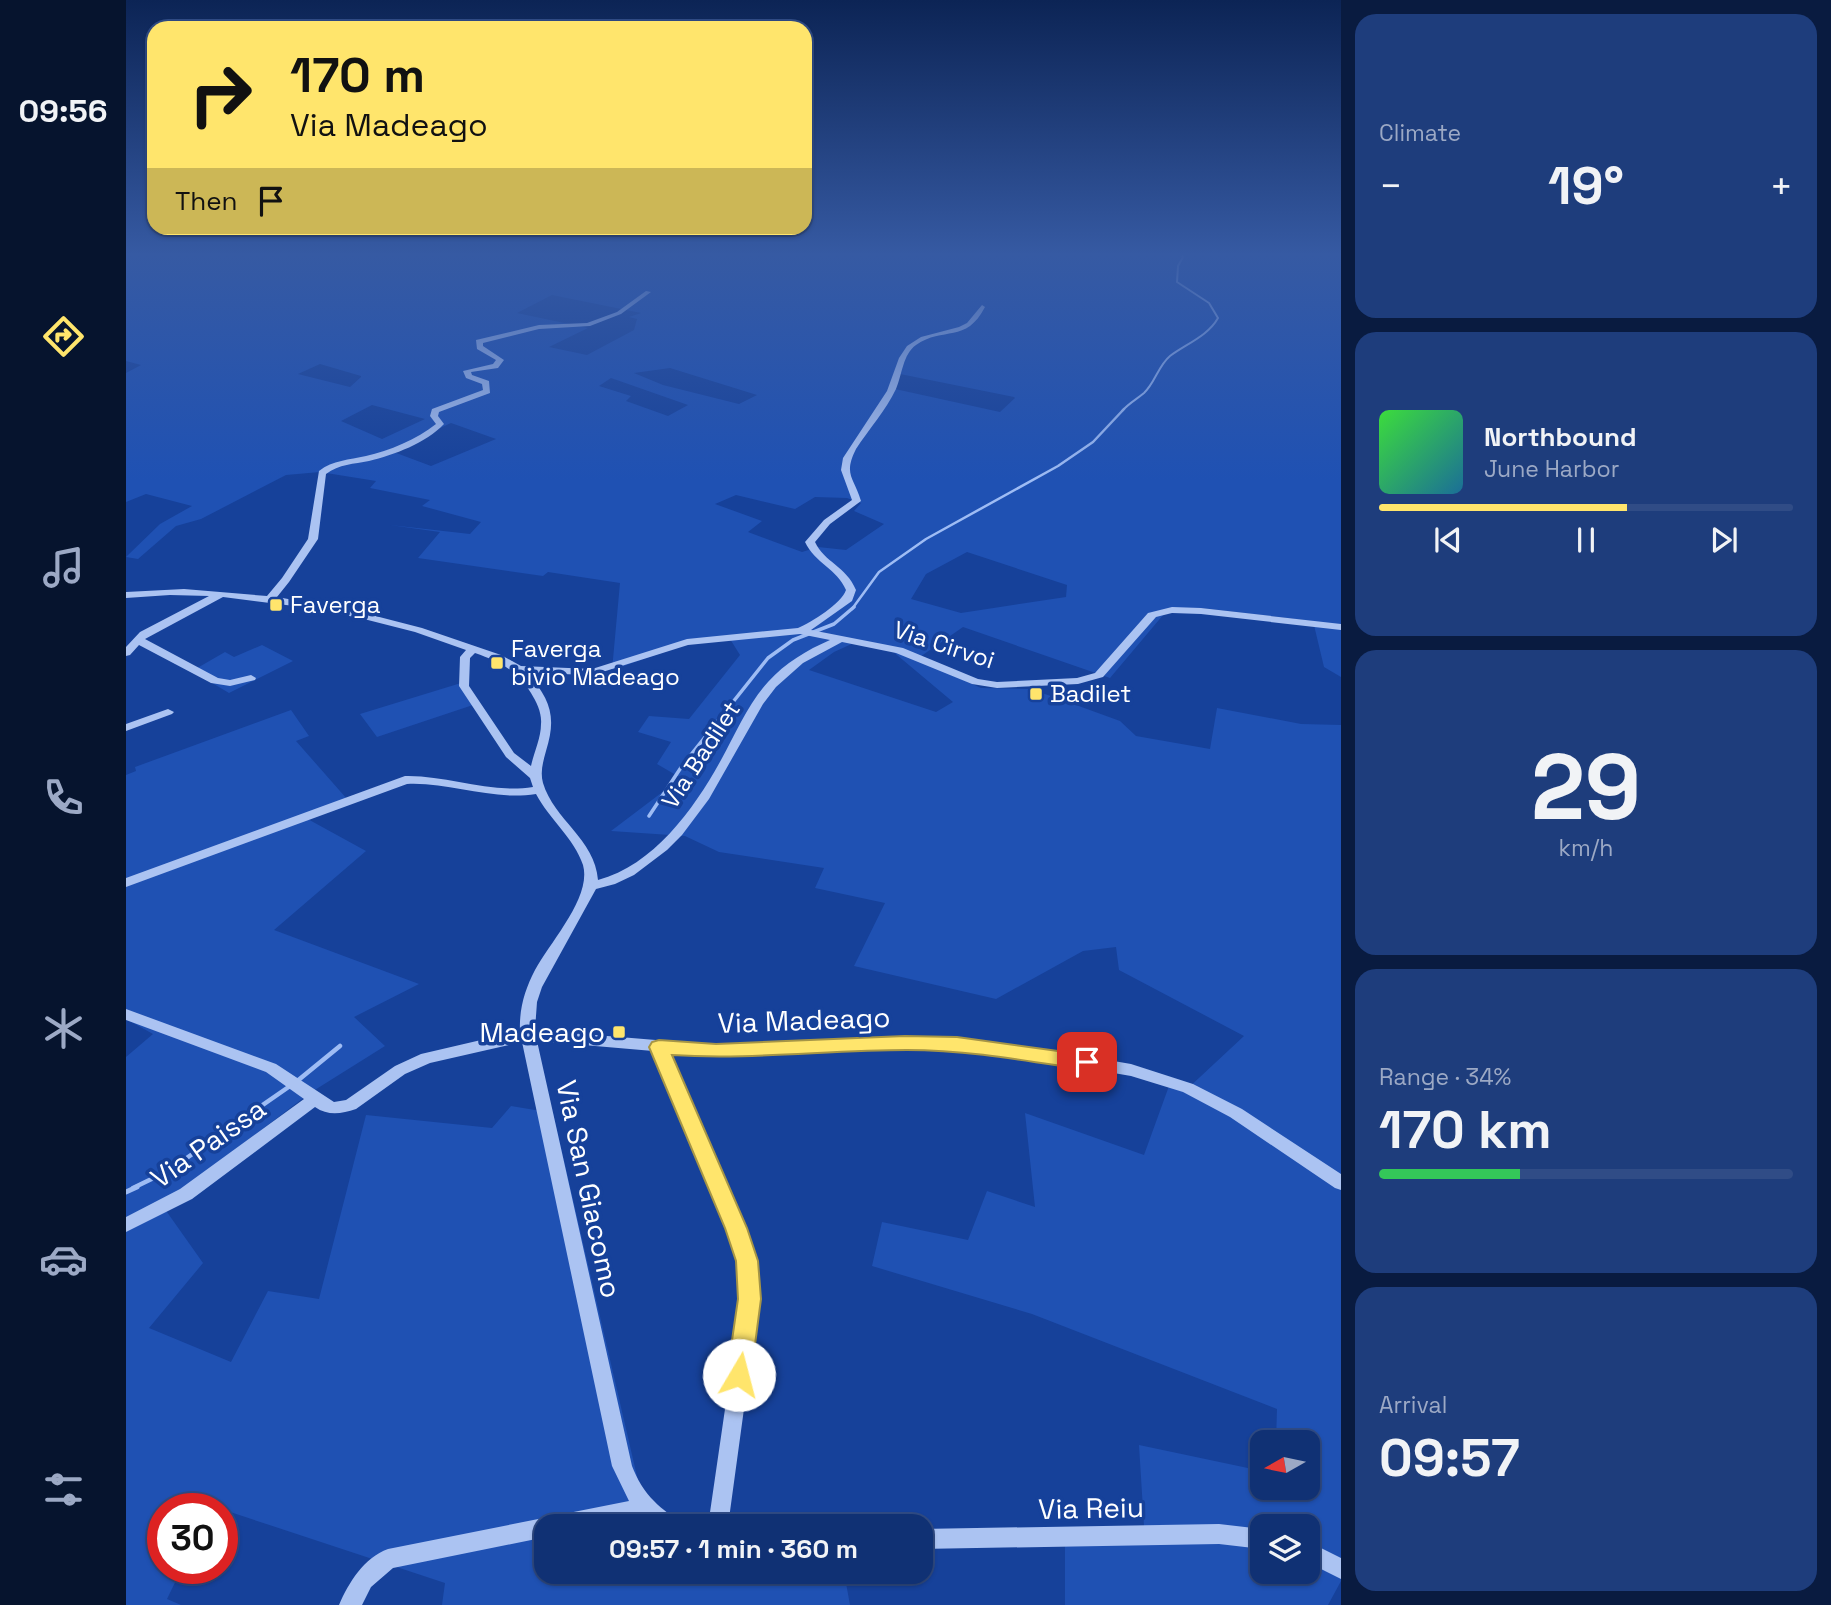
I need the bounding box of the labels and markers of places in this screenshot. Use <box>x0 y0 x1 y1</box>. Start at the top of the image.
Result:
place label: Faverga <box>290 589 381 620</box>
marker: Faverga <box>268 597 284 613</box>
place label: Faverga bivio Madeago <box>511 633 680 692</box>
marker: Faverga bivio Madeago <box>489 655 505 671</box>
place label: Badilet <box>1050 678 1131 709</box>
marker: Badilet <box>1028 686 1044 702</box>
place label: Madeago <box>479 1014 605 1050</box>
marker: Madeago <box>611 1024 627 1040</box>
pin <box>1057 1032 1117 1092</box>

